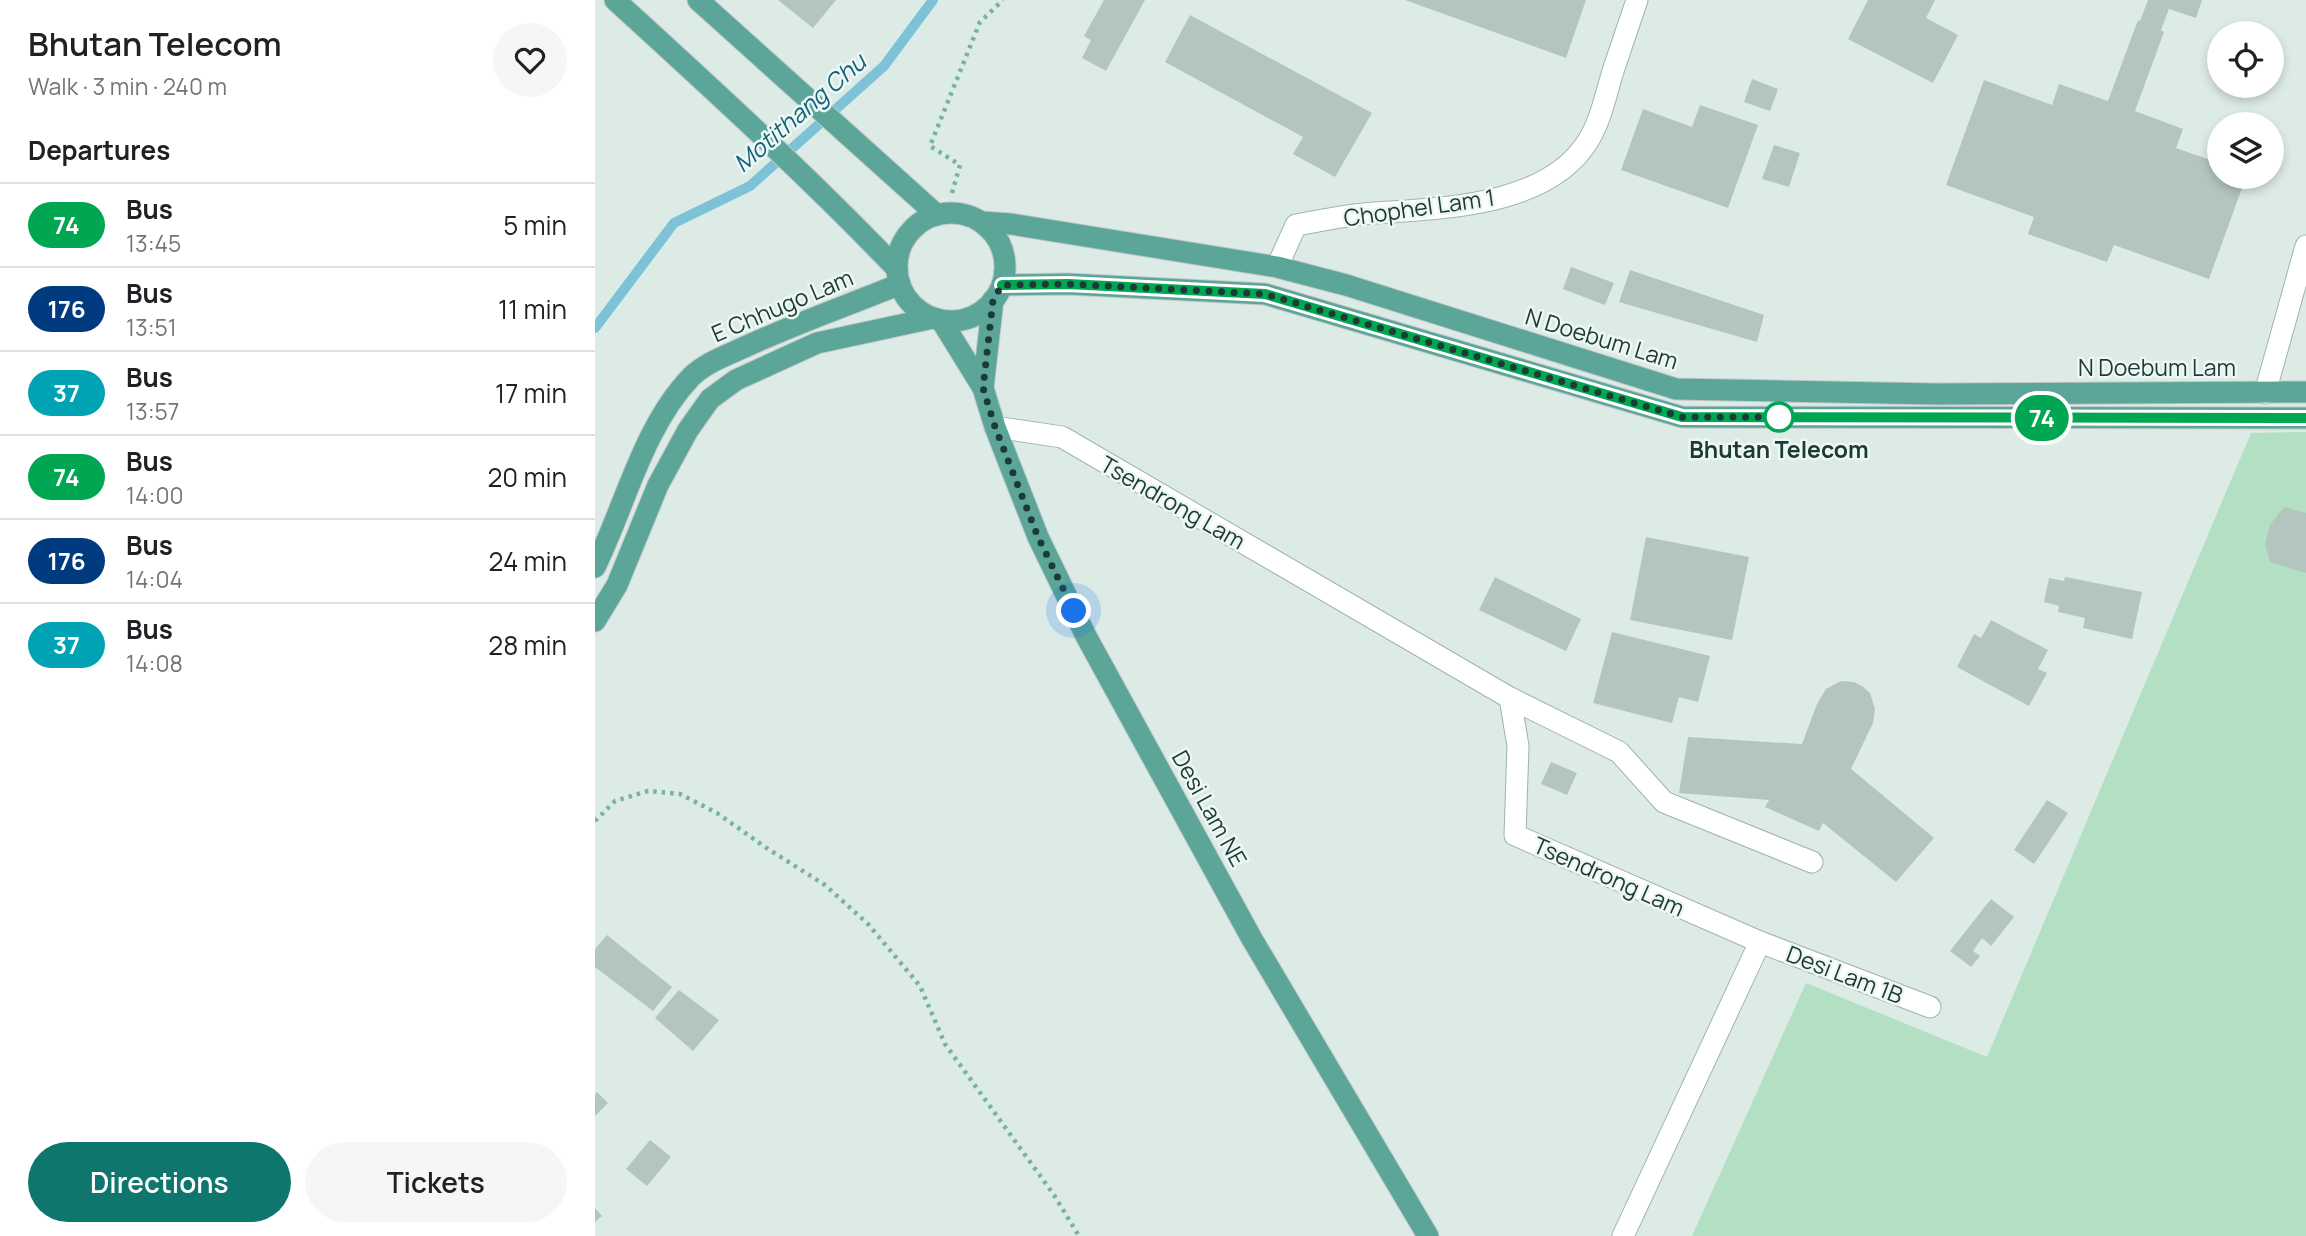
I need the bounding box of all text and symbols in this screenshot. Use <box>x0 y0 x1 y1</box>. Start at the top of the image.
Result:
text: Bhutan Telecom <box>28 21 282 66</box>
map controls <box>2207 21 2284 189</box>
button: locate <box>2207 21 2284 98</box>
button: heart <box>493 23 567 97</box>
water label: Motithang Chu <box>726 44 874 179</box>
text: Walk · 3 min · 240 m <box>28 70 227 102</box>
button: layers <box>2207 112 2284 189</box>
text: Departures <box>28 132 170 168</box>
street label: Chophel Lam 1 <box>1342 181 1496 233</box>
text: Bus <box>126 191 173 227</box>
text: 5 min <box>503 207 567 243</box>
text: 74 <box>53 208 80 241</box>
text: 13:45 <box>126 227 181 259</box>
street label: E Chhugo Lam <box>706 261 858 349</box>
text: Bus <box>126 275 173 311</box>
text: 11 min <box>498 291 567 327</box>
text: 176 <box>47 292 86 325</box>
street label: N Doebum Lam <box>1522 300 1682 376</box>
text: 13:51 <box>126 311 177 343</box>
street label: N Doebum Lam <box>2078 351 2236 383</box>
text: Bus <box>126 359 173 395</box>
text: 17 min <box>495 375 567 411</box>
text: 37 <box>53 376 80 409</box>
text: 13:57 <box>126 395 179 427</box>
line badge: 74 <box>2011 395 2073 441</box>
text: 74 <box>2029 401 2055 434</box>
marker: Bhutan Telecom <box>1764 402 1794 432</box>
place label: Bhutan Telecom <box>1689 433 1869 465</box>
text: Bus <box>126 443 173 479</box>
street label: Tsendrong Lam <box>1095 448 1251 556</box>
text: 20 min <box>488 459 567 495</box>
text: 74 <box>53 460 80 493</box>
text: 14:00 <box>126 479 183 511</box>
text: Bus <box>126 527 173 563</box>
text: 24 min <box>489 543 567 579</box>
text: 176 <box>47 544 86 577</box>
text: 14:04 <box>126 563 183 595</box>
your location <box>1056 593 1091 628</box>
text: Bus <box>126 611 173 647</box>
text: 28 min <box>488 627 567 663</box>
text: 37 <box>53 628 80 661</box>
text: 14:08 <box>126 647 183 679</box>
street label: Desi Lam NE <box>1165 744 1255 872</box>
street label: Tsendrong Lam <box>1528 828 1690 924</box>
street label: Desi Lam 1B <box>1782 937 1908 1011</box>
button: Directions <box>28 1142 291 1222</box>
button: Tickets <box>305 1142 567 1222</box>

